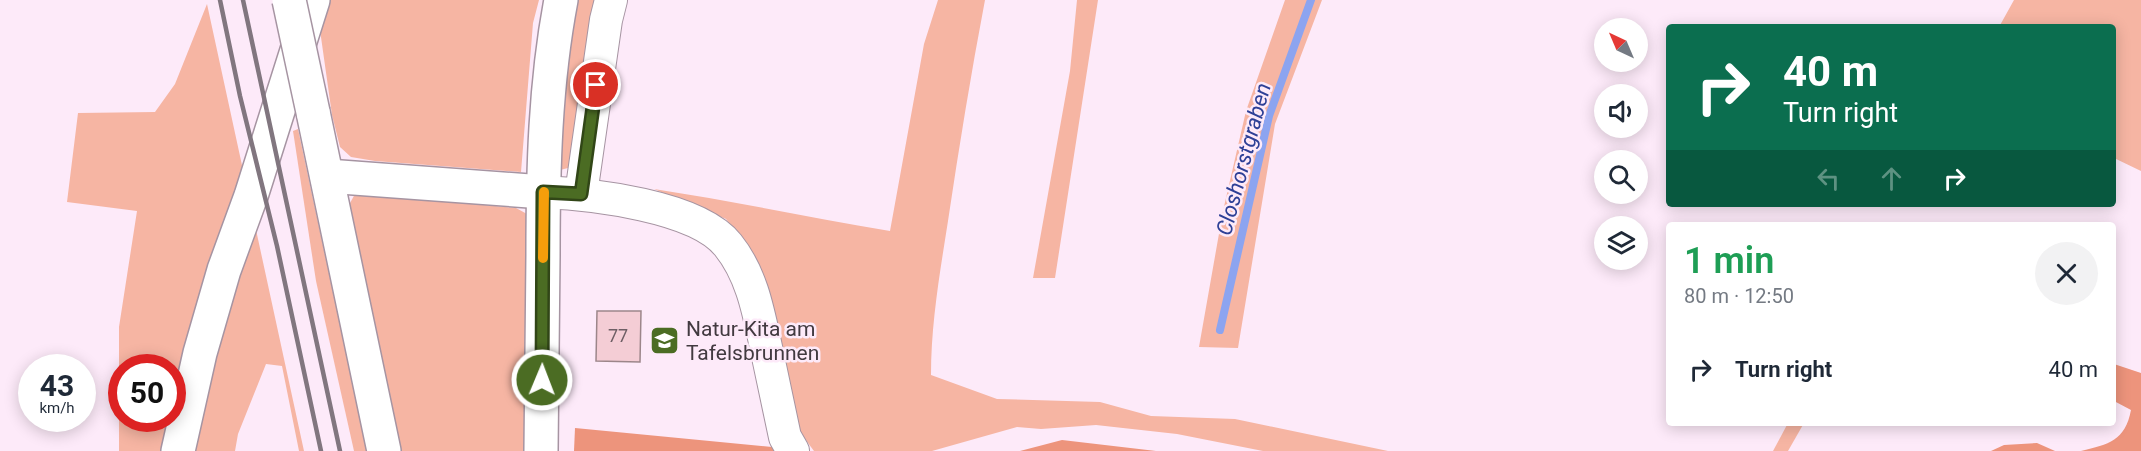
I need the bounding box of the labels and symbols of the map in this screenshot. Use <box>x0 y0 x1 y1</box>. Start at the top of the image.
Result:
north arrow <box>1594 18 1648 72</box>
pin <box>570 59 621 110</box>
water label: Closhorstgraben <box>1211 80 1276 238</box>
place label: Natur-Kita am Tafelsbrunnen <box>686 317 819 365</box>
house number: 77 <box>608 325 628 346</box>
school or university icon: Natur-Kita am Tafelsbrunnen <box>649 325 681 357</box>
position arrow <box>510 348 574 412</box>
speed limit sign: 50 <box>108 354 186 432</box>

